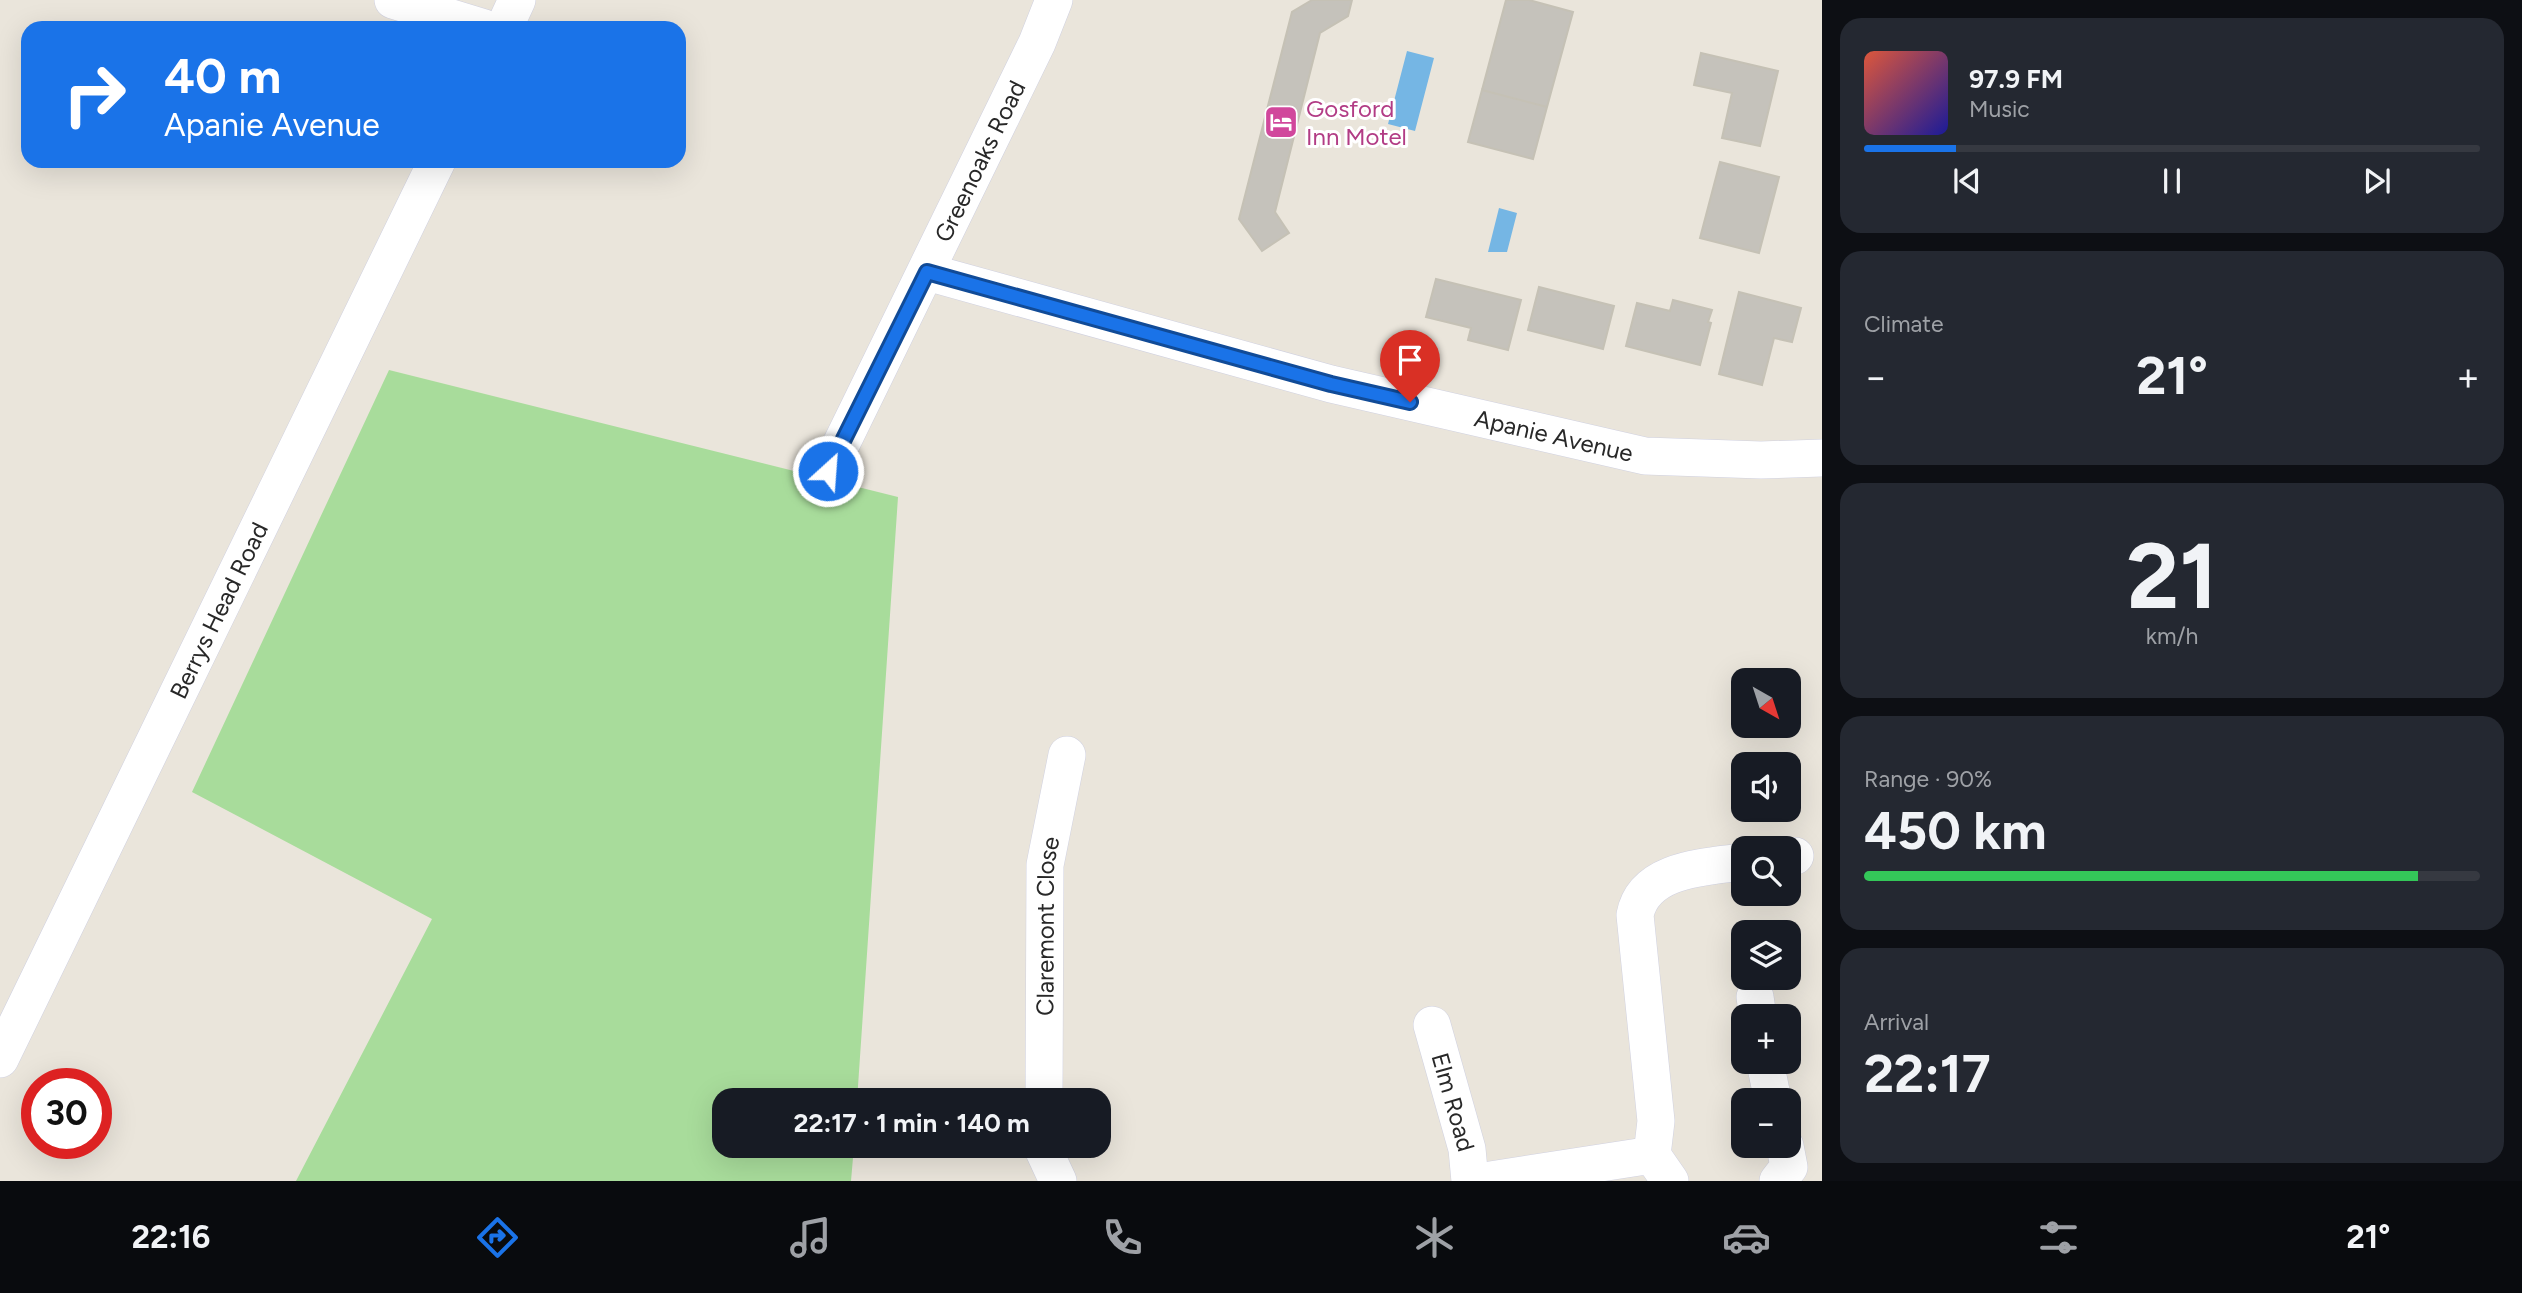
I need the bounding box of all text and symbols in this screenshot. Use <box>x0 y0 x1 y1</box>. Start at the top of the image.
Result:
text: 40 m <box>164 46 281 105</box>
icon: right <box>49 49 140 140</box>
text: 97.9 FM <box>1969 63 2063 95</box>
street label: Greenoaks Road <box>928 75 1031 247</box>
place label: Gosford Inn Motel <box>1306 94 1407 151</box>
text: Music <box>1969 95 2030 123</box>
hotel icon: Gosford Inn Motel <box>1262 103 1300 141</box>
text: Apanie Avenue <box>164 106 380 144</box>
icon: previous <box>1948 162 1986 200</box>
icon: pause <box>2153 162 2191 200</box>
icon: next <box>2358 162 2396 200</box>
text: Climate <box>1864 310 1943 338</box>
pin <box>1380 330 1440 402</box>
icon: arrive <box>1391 341 1429 379</box>
text: 21° <box>2136 345 2208 407</box>
text: − <box>1864 354 1888 400</box>
text: + <box>2456 354 2480 400</box>
street label: Apanie Avenue <box>1472 403 1636 467</box>
position arrow <box>791 434 865 508</box>
street label: Berrys Head Road <box>163 517 273 703</box>
text: 21 <box>2126 522 2218 631</box>
text: km/h <box>2146 622 2198 650</box>
north arrow <box>1731 668 1801 738</box>
map controls <box>1731 668 1801 1158</box>
button: sound <box>1731 752 1801 822</box>
text: Range · 90% <box>1864 765 1992 793</box>
text: 450 km <box>1864 800 2047 862</box>
street label: Claremont Close <box>1030 834 1065 1016</box>
button: search <box>1731 836 1801 906</box>
button: layers <box>1731 920 1801 990</box>
button: + <box>1731 1004 1801 1074</box>
text: Arrival <box>1864 1008 1929 1036</box>
text: 22:17 <box>1864 1043 1991 1105</box>
street label: Elm Road <box>1426 1049 1481 1155</box>
speed limit sign: 30 <box>21 1068 112 1159</box>
button: − <box>1731 1088 1801 1158</box>
text: 22:17 · 1 min · 140 m <box>793 1107 1030 1139</box>
icon: directions <box>473 1213 522 1262</box>
icon: music <box>786 1213 835 1262</box>
icon: phone <box>1098 1213 1147 1262</box>
icon: climate <box>1410 1213 1459 1262</box>
icon: car <box>1722 1213 1771 1262</box>
icon: filters <box>2034 1213 2083 1262</box>
text: 22:16 <box>132 1218 210 1256</box>
text: 21° <box>2346 1218 2390 1256</box>

